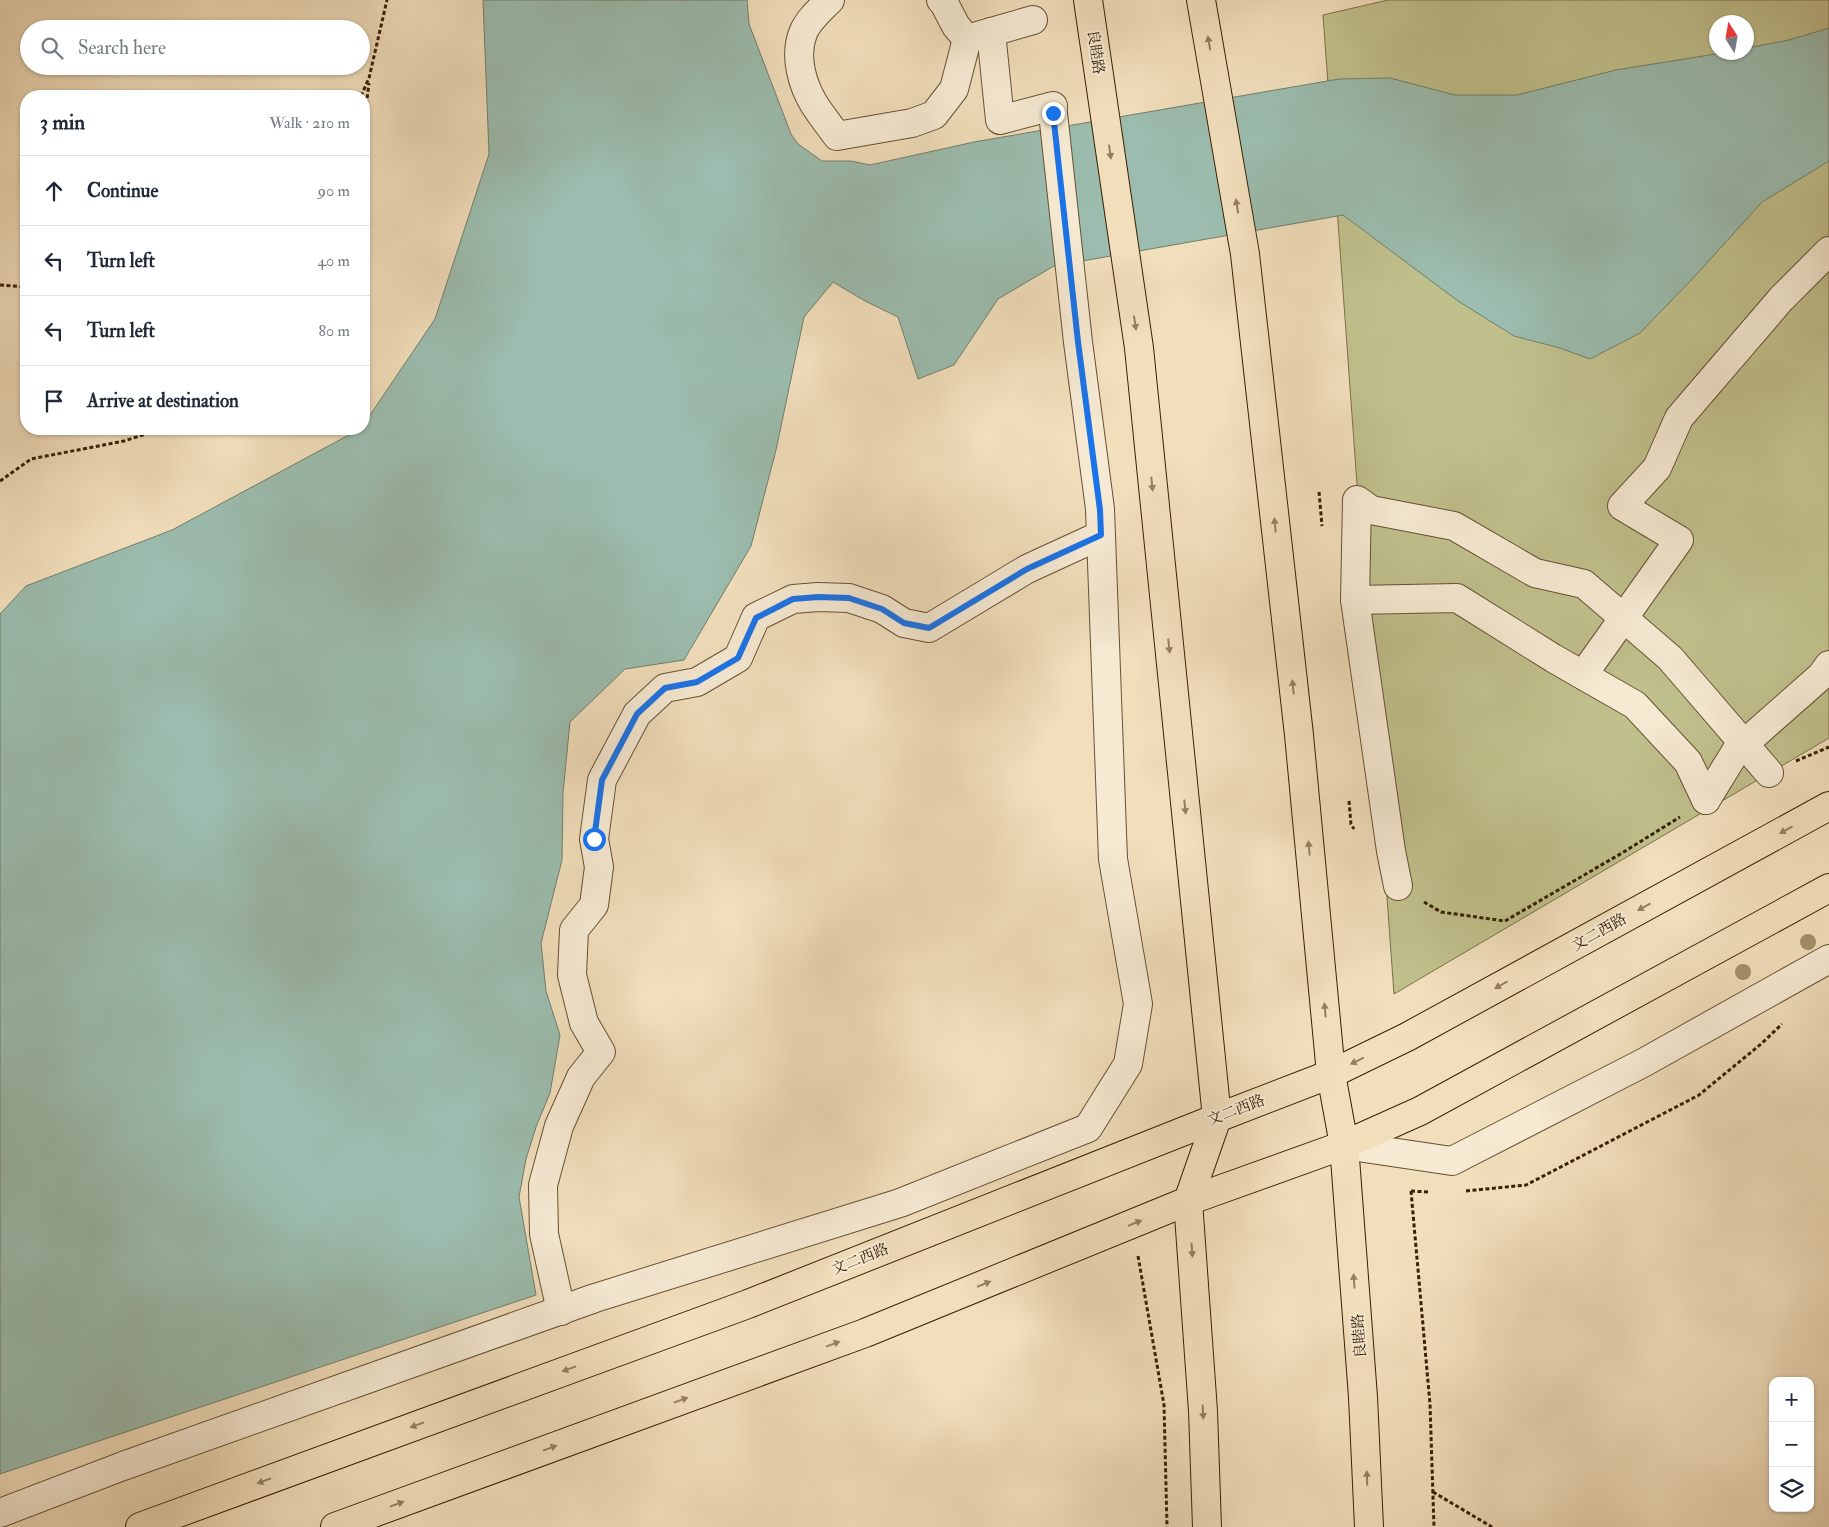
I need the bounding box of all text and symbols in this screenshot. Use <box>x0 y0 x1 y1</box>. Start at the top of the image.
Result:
north arrow <box>1709 15 1754 60</box>
search box <box>20 20 370 75</box>
street label: 良睦路 <box>1083 28 1108 76</box>
icon: search <box>38 34 66 62</box>
one-way arrow <box>1204 34 1212 50</box>
text: Search here <box>78 36 166 60</box>
route end <box>1042 102 1065 125</box>
text: 3 min <box>40 109 85 136</box>
text: Walk · 210 m <box>269 113 350 133</box>
one-way arrow <box>1107 145 1115 161</box>
icon: ahead <box>40 177 68 205</box>
text: Continue <box>87 179 158 203</box>
text: 90 m <box>318 181 350 201</box>
one-way arrow <box>1232 198 1240 214</box>
icon: left <box>40 247 68 275</box>
text: Turn left <box>87 249 155 273</box>
text: 40 m <box>317 251 350 271</box>
one-way arrow <box>1131 315 1139 331</box>
icon: left <box>40 317 68 345</box>
text: Turn left <box>87 319 155 343</box>
text: 80 m <box>319 321 350 341</box>
icon: arrive <box>40 387 68 415</box>
text: Arrive at destination <box>87 389 239 413</box>
one-way arrow <box>1148 476 1156 492</box>
one-way arrow <box>1271 517 1279 533</box>
one-way arrow <box>1165 638 1173 654</box>
one-way arrow <box>1289 678 1297 694</box>
one-way arrow <box>1181 800 1189 816</box>
one-way arrow <box>1780 825 1793 834</box>
route start <box>583 828 606 851</box>
one-way arrow <box>1305 840 1313 856</box>
one-way arrow <box>1637 903 1650 912</box>
street label: 文二西路 <box>1568 910 1630 955</box>
one-way arrow <box>1494 981 1508 989</box>
one-way arrow <box>1321 1002 1329 1018</box>
one-way arrow <box>1350 1057 1364 1065</box>
street label: 文二西路 <box>1205 1091 1268 1130</box>
one-way arrow <box>1128 1218 1142 1226</box>
street label: 文二西路 <box>829 1239 892 1280</box>
one-way arrow <box>1188 1242 1196 1258</box>
one-way arrow <box>1350 1273 1358 1289</box>
one-way arrow <box>977 1280 992 1288</box>
street label: 良睦路 <box>1348 1313 1371 1359</box>
one-way arrow <box>826 1340 841 1347</box>
one-way arrow <box>561 1365 576 1373</box>
map controls <box>1769 1377 1814 1512</box>
button: + <box>1769 1377 1814 1422</box>
one-way arrow <box>674 1396 689 1404</box>
one-way arrow <box>1199 1404 1207 1420</box>
one-way arrow <box>409 1422 424 1429</box>
button: − <box>1769 1422 1814 1467</box>
one-way arrow <box>543 1444 558 1452</box>
button: layers <box>1769 1467 1814 1512</box>
one-way arrow <box>1362 1470 1370 1486</box>
one-way arrow <box>256 1477 271 1485</box>
one-way arrow <box>390 1500 405 1507</box>

